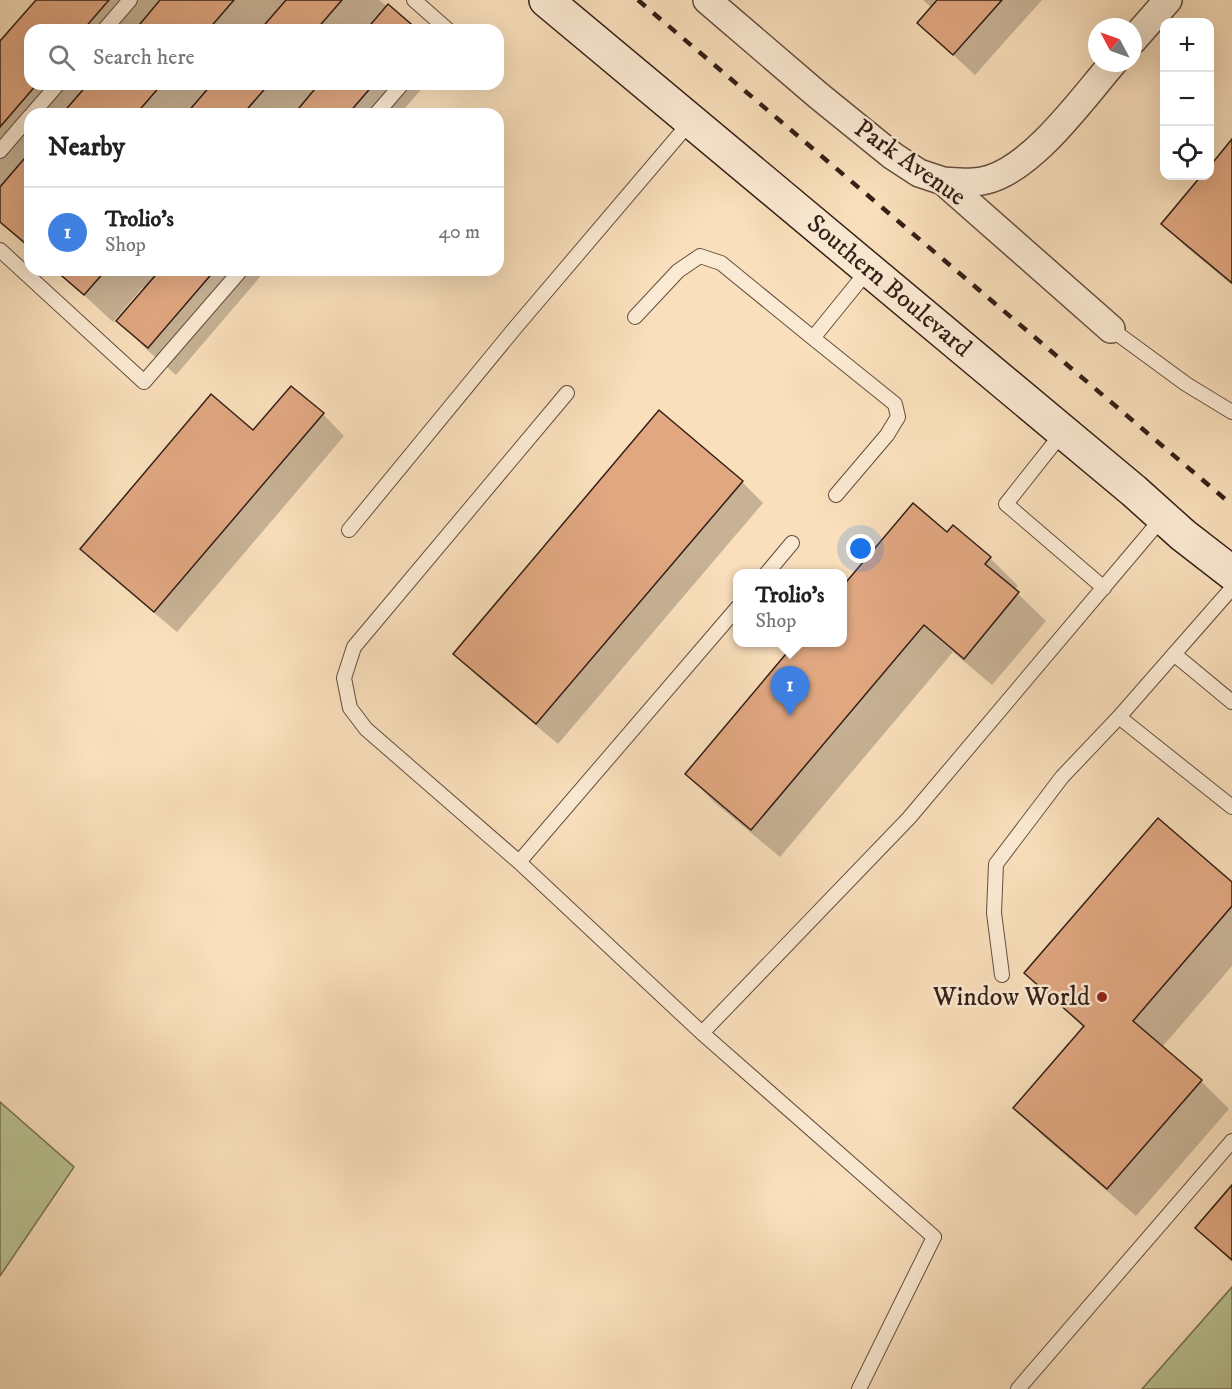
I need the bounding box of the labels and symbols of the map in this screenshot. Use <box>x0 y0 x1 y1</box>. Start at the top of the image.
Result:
north arrow <box>1088 18 1142 72</box>
street label: Park Avenue <box>848 112 972 214</box>
street label: Southern Boulevard <box>800 207 978 365</box>
your location <box>846 534 875 563</box>
pin: 1 <box>770 666 810 716</box>
place label: Window World <box>932 981 1090 1014</box>
marker: Window World <box>1095 990 1109 1004</box>

